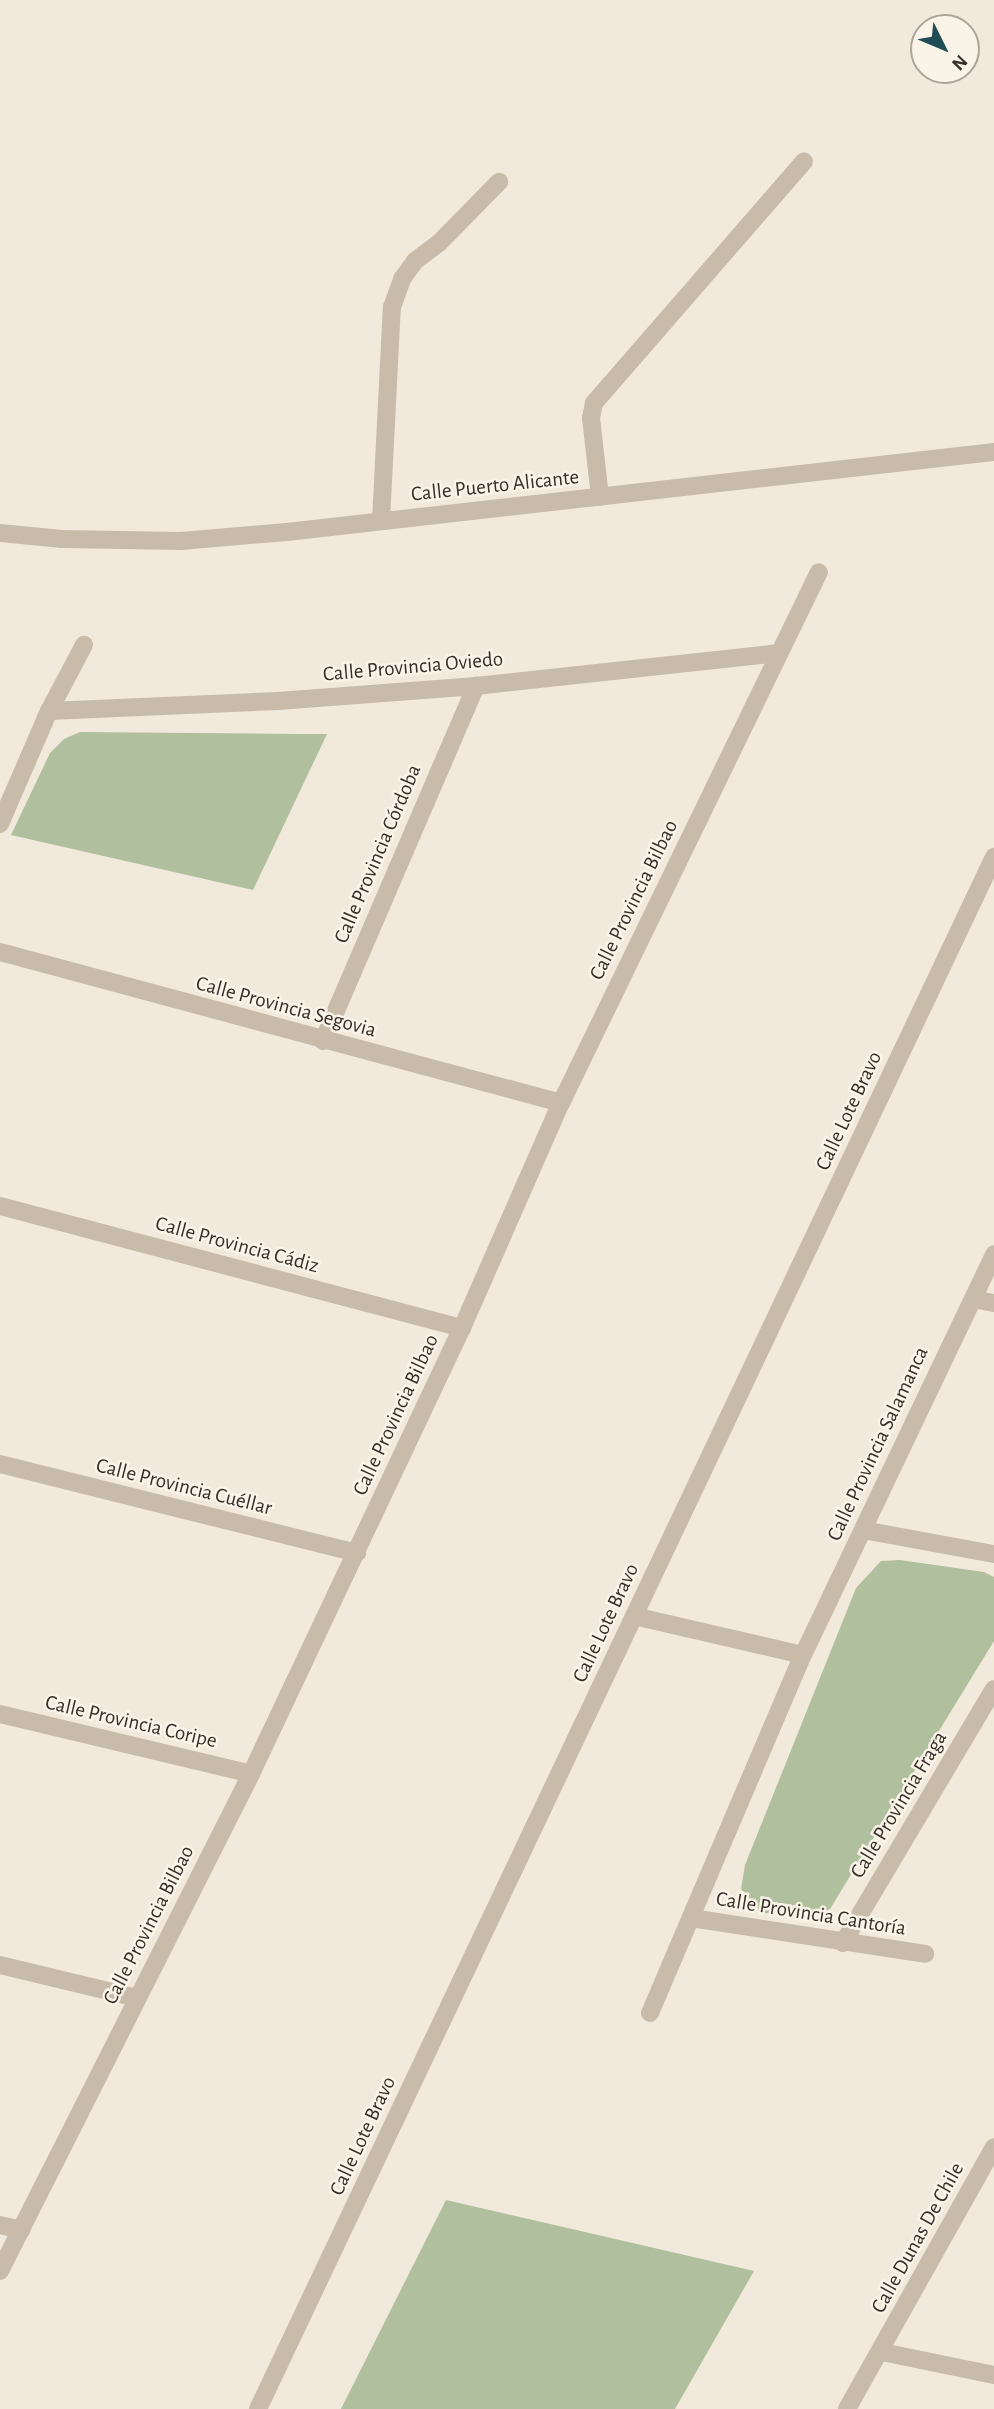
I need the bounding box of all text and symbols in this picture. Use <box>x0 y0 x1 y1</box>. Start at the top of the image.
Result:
north arrow <box>910 14 980 84</box>
text: N <box>948 51 971 74</box>
street label: Calle Puerto Alicante <box>410 465 580 507</box>
street label: Calle Provincia Oviedo <box>322 647 504 687</box>
street label: Calle Provincia Córdoba <box>329 761 427 947</box>
street label: Calle Provincia Bilbao <box>584 816 684 984</box>
street label: Calle Provincia Segovia <box>193 971 379 1043</box>
street label: Calle Lote Bravo <box>810 1047 888 1175</box>
street label: Calle Provincia Cádiz <box>153 1211 321 1279</box>
street label: Calle Provincia Bilbao <box>348 1330 444 1500</box>
street label: Calle Provincia Salamanca <box>822 1343 934 1545</box>
street label: Calle Provincia Cuéllar <box>93 1453 275 1521</box>
street label: Calle Lote Bravo <box>567 1559 645 1687</box>
street label: Calle Provincia Coripe <box>43 1690 219 1754</box>
street label: Calle Provincia Fraga <box>845 1727 953 1883</box>
street label: Calle Provincia Bilbao <box>98 1841 200 2009</box>
street label: Calle Provincia Cantoría <box>714 1887 908 1941</box>
street label: Calle Lote Bravo <box>324 2072 402 2200</box>
street label: Calle Dunas De Chile <box>866 2158 970 2318</box>

